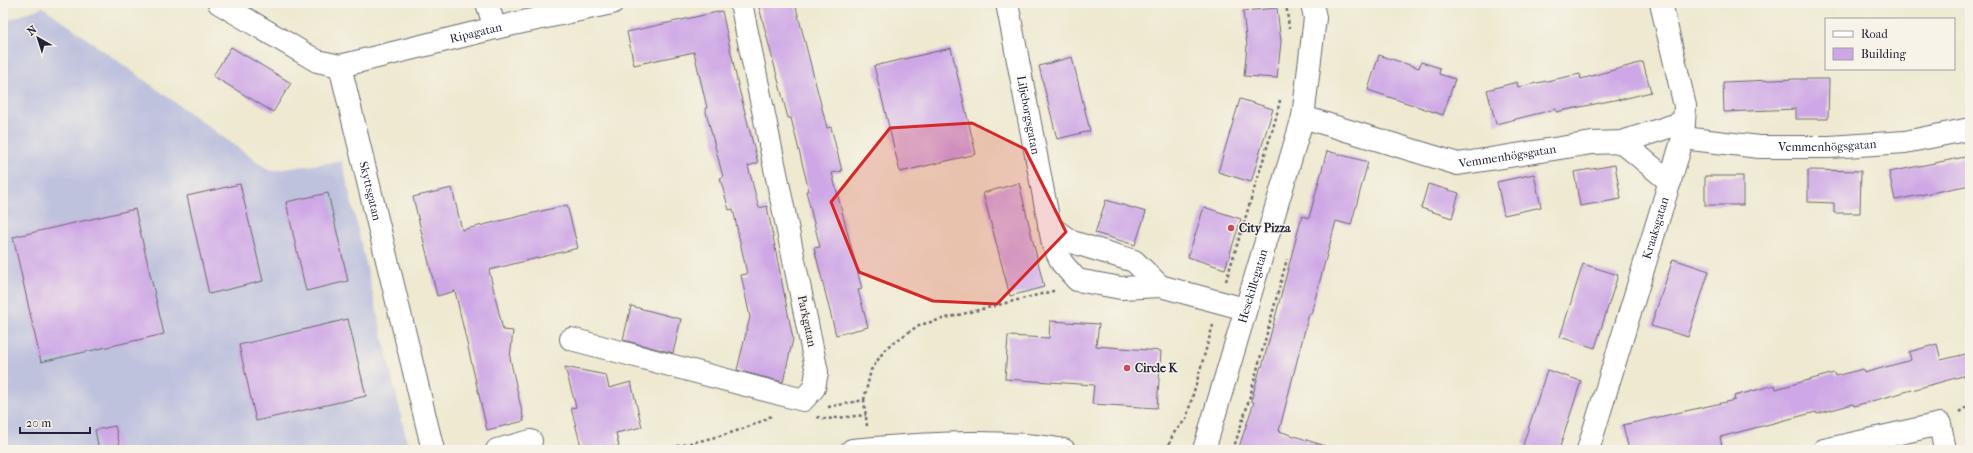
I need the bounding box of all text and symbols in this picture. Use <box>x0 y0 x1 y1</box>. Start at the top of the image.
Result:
north arrow <box>18 18 58 58</box>
legend <box>1825 18 1955 70</box>
street label: Ripagatan <box>449 20 503 46</box>
text: N <box>25 23 40 38</box>
text: Road <box>1861 27 1888 41</box>
text: Building <box>1861 47 1906 61</box>
street label: Liljeborgsgatan <box>1014 74 1043 156</box>
street label: Vemmenhögsgatan <box>1777 137 1877 154</box>
street label: Vemmenhögsgatan <box>1457 142 1557 171</box>
street label: Skyttsgatan <box>356 160 384 222</box>
street label: Kraaksgatan <box>1640 195 1672 261</box>
place label: City Pizza <box>1239 221 1291 236</box>
marker: City Pizza <box>1226 223 1236 233</box>
street label: Hesekillegatan <box>1235 247 1270 325</box>
street label: Parkgatan <box>795 294 819 348</box>
place label: Circle K <box>1135 361 1179 375</box>
marker: Circle K <box>1122 363 1132 373</box>
scale bar <box>20 409 90 435</box>
text: 20 m <box>26 416 51 430</box>

